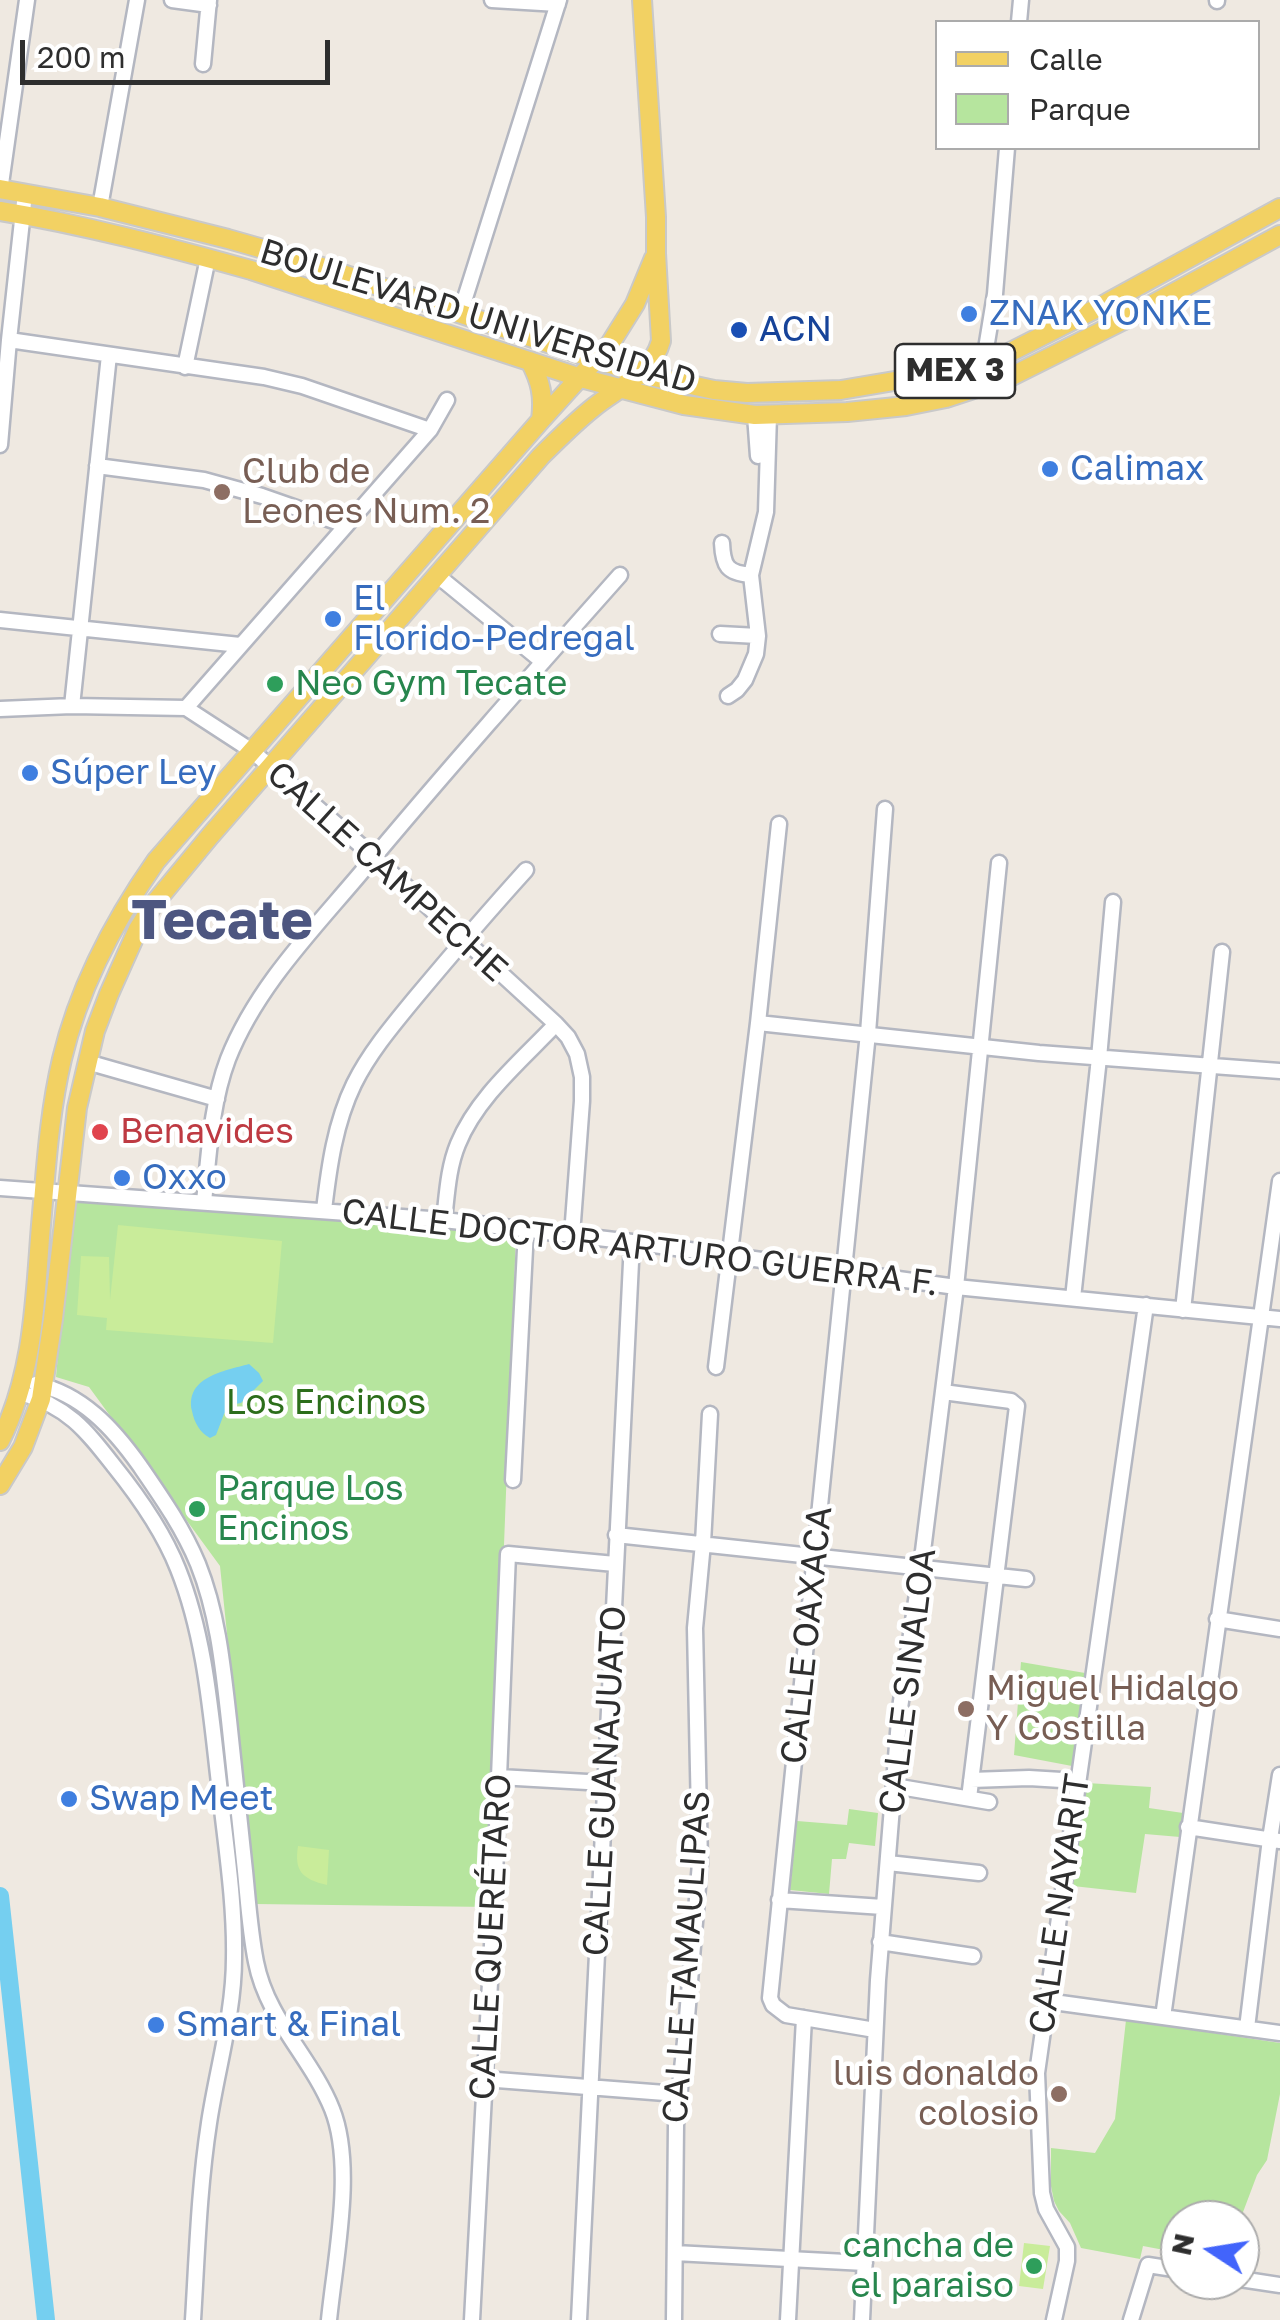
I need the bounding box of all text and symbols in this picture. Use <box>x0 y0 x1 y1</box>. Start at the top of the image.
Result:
scale bar <box>25 20 335 82</box>
legend <box>935 20 1260 150</box>
text: 200 m <box>37 39 126 75</box>
text: Calle <box>1029 41 1103 77</box>
text: Parque <box>1029 91 1131 127</box>
street label: BOULEVARD UNIVERSIDAD <box>255 231 701 403</box>
place label: ZNAK YONKE <box>989 293 1212 335</box>
marker: ZNAK YONKE <box>958 303 980 325</box>
place label: ACN <box>759 309 832 351</box>
marker: ACN <box>728 319 750 341</box>
road number: MEX 3 <box>895 344 1015 398</box>
place label: Calimax <box>1070 448 1204 490</box>
place label: Club de Leones Num. 2 <box>242 451 490 533</box>
marker: Calimax <box>1039 458 1061 480</box>
marker: Club de Leones Num. 2 <box>211 481 233 503</box>
place label: El Florido-Pedregal <box>353 578 635 660</box>
marker: El Florido-Pedregal <box>322 608 344 630</box>
place label: Neo Gym Tecate <box>295 663 567 705</box>
marker: Neo Gym Tecate <box>264 673 286 695</box>
place label: Súper Ley <box>50 752 217 794</box>
street label: CALLE CAMPECHE <box>258 753 516 991</box>
marker: Súper Ley <box>19 762 41 784</box>
district label: Tecate <box>131 889 313 955</box>
place label: Benavides <box>120 1111 294 1153</box>
marker: Benavides <box>89 1121 111 1143</box>
place label: Oxxo <box>142 1157 227 1199</box>
marker: Oxxo <box>111 1167 133 1189</box>
street label: CALLE DOCTOR ARTURO GUERRA F. <box>339 1191 941 1305</box>
park label: Los Encinos <box>226 1382 426 1424</box>
place label: Parque Los Encinos <box>217 1468 404 1550</box>
marker: Parque Los Encinos <box>186 1498 208 1520</box>
street label: CALLE OAXACA <box>773 1504 841 1766</box>
street label: CALLE SINALOA <box>871 1546 945 1816</box>
street label: CALLE GUANAJUATO <box>575 1605 635 1957</box>
place label: Miguel Hidalgo Y Costilla <box>986 1668 1239 1750</box>
marker: Miguel Hidalgo Y Costilla <box>955 1698 977 1720</box>
street label: CALLE NAYARIT <box>1021 1771 1099 2037</box>
street label: CALLE QUERÉTARO <box>461 1773 521 2101</box>
place label: Swap Meet <box>89 1778 273 1820</box>
marker: Swap Meet <box>58 1788 80 1810</box>
street label: CALLE TAMAULIPAS <box>654 1789 720 2125</box>
place label: Smart & Final <box>176 2004 401 2046</box>
marker: Smart & Final <box>145 2014 167 2036</box>
place label: luis donaldo colosio <box>833 2053 1039 2135</box>
marker: luis donaldo colosio <box>1048 2083 1070 2105</box>
north arrow <box>1160 2200 1260 2300</box>
place label: cancha de el paraiso <box>843 2225 1014 2307</box>
text: N <box>1164 2230 1200 2258</box>
marker: cancha de el paraiso <box>1023 2255 1045 2277</box>

